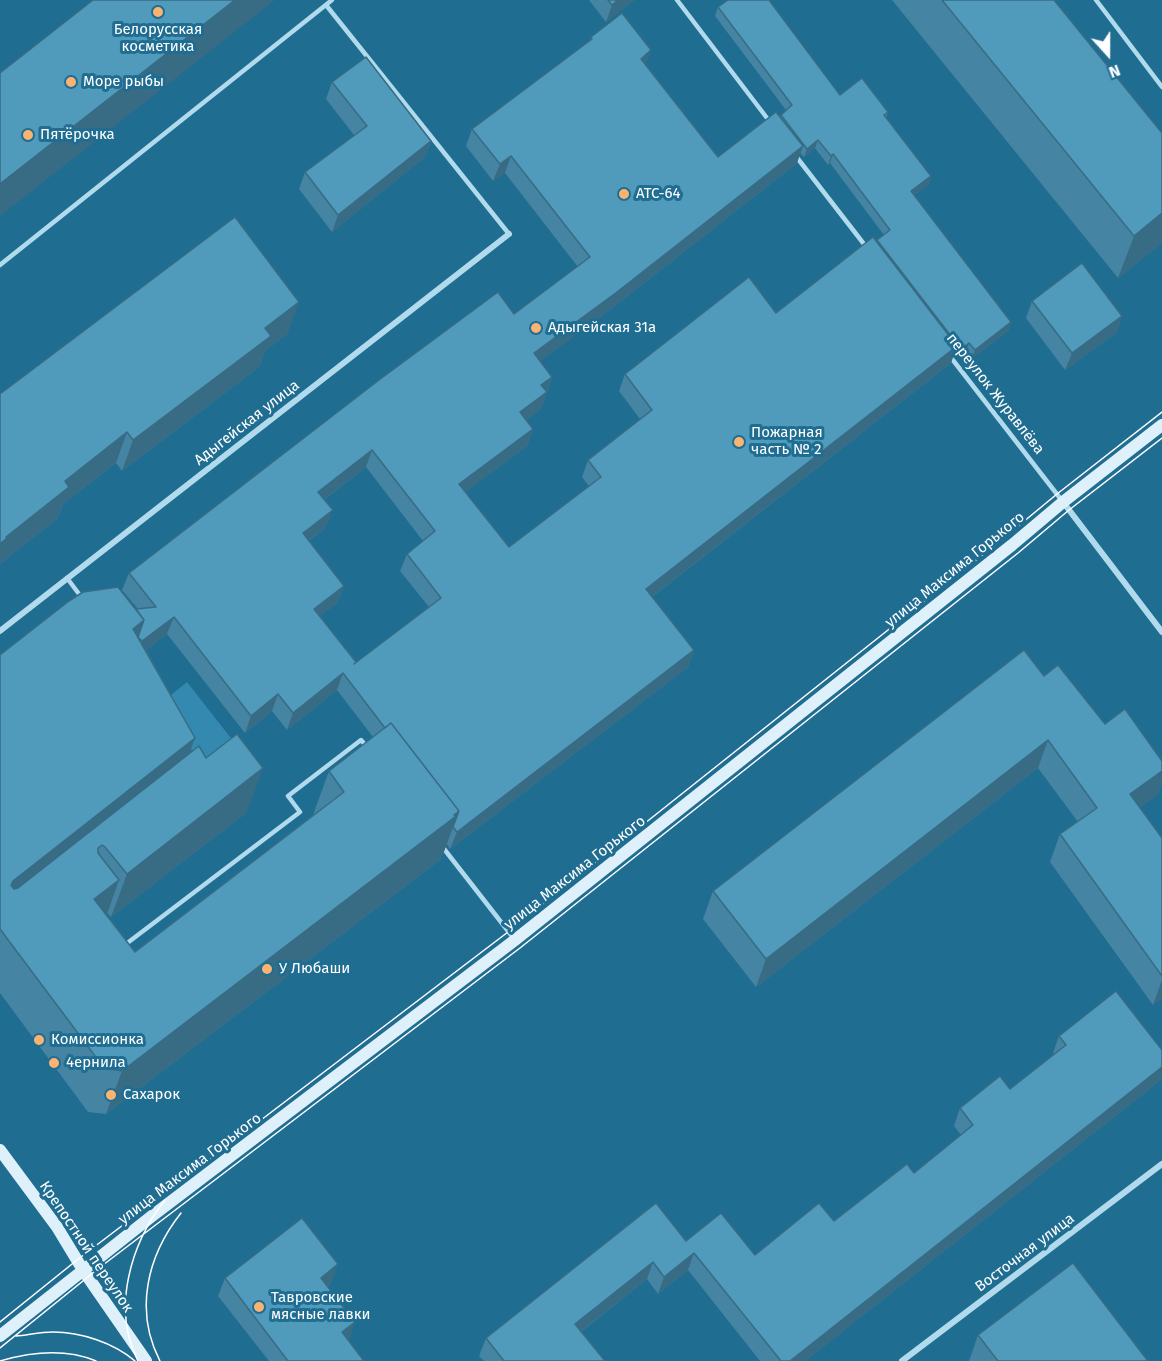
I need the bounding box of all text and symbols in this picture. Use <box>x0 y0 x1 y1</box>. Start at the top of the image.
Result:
marker: Белорусская косметика <box>151 5 165 19</box>
place label: Белорусская косметика <box>114 21 202 56</box>
north arrow <box>1078 24 1138 84</box>
text: N <box>1106 60 1123 82</box>
place label: Море рыбы <box>83 73 164 91</box>
marker: Море рыбы <box>64 75 78 89</box>
place label: Пятёрочка <box>40 126 115 144</box>
marker: Пятёрочка <box>21 128 35 142</box>
place label: АТС-64 <box>636 185 681 203</box>
marker: АТС-64 <box>617 187 631 201</box>
place label: Адыгейская 31а <box>548 319 656 337</box>
marker: Адыгейская 31а <box>529 321 543 335</box>
street label: переулок Журавлёва <box>942 330 1048 458</box>
street label: Адыгейская улица <box>191 376 303 470</box>
place label: Пожарная часть № 2 <box>751 424 823 459</box>
marker: Пожарная часть № 2 <box>732 435 746 449</box>
street label: улица Максима Горького <box>882 508 1028 632</box>
street label: улица Максима Горького <box>501 812 649 934</box>
place label: У Любаши <box>279 960 350 978</box>
marker: У Любаши <box>260 962 274 976</box>
place label: Комиссионка <box>51 1031 144 1049</box>
marker: Комиссионка <box>32 1033 46 1047</box>
place label: 4ернила <box>66 1054 126 1072</box>
marker: 4ернила <box>47 1056 61 1070</box>
place label: Сахарок <box>123 1086 180 1104</box>
marker: Сахарок <box>104 1088 118 1102</box>
street label: улица Максима Горького <box>115 1109 265 1229</box>
street label: Крепостной переулок <box>35 1178 137 1316</box>
street label: Восточная улица <box>972 1210 1078 1296</box>
place label: Тавровские мясные лавки <box>271 1289 371 1324</box>
marker: Тавровские мясные лавки <box>252 1300 266 1314</box>

